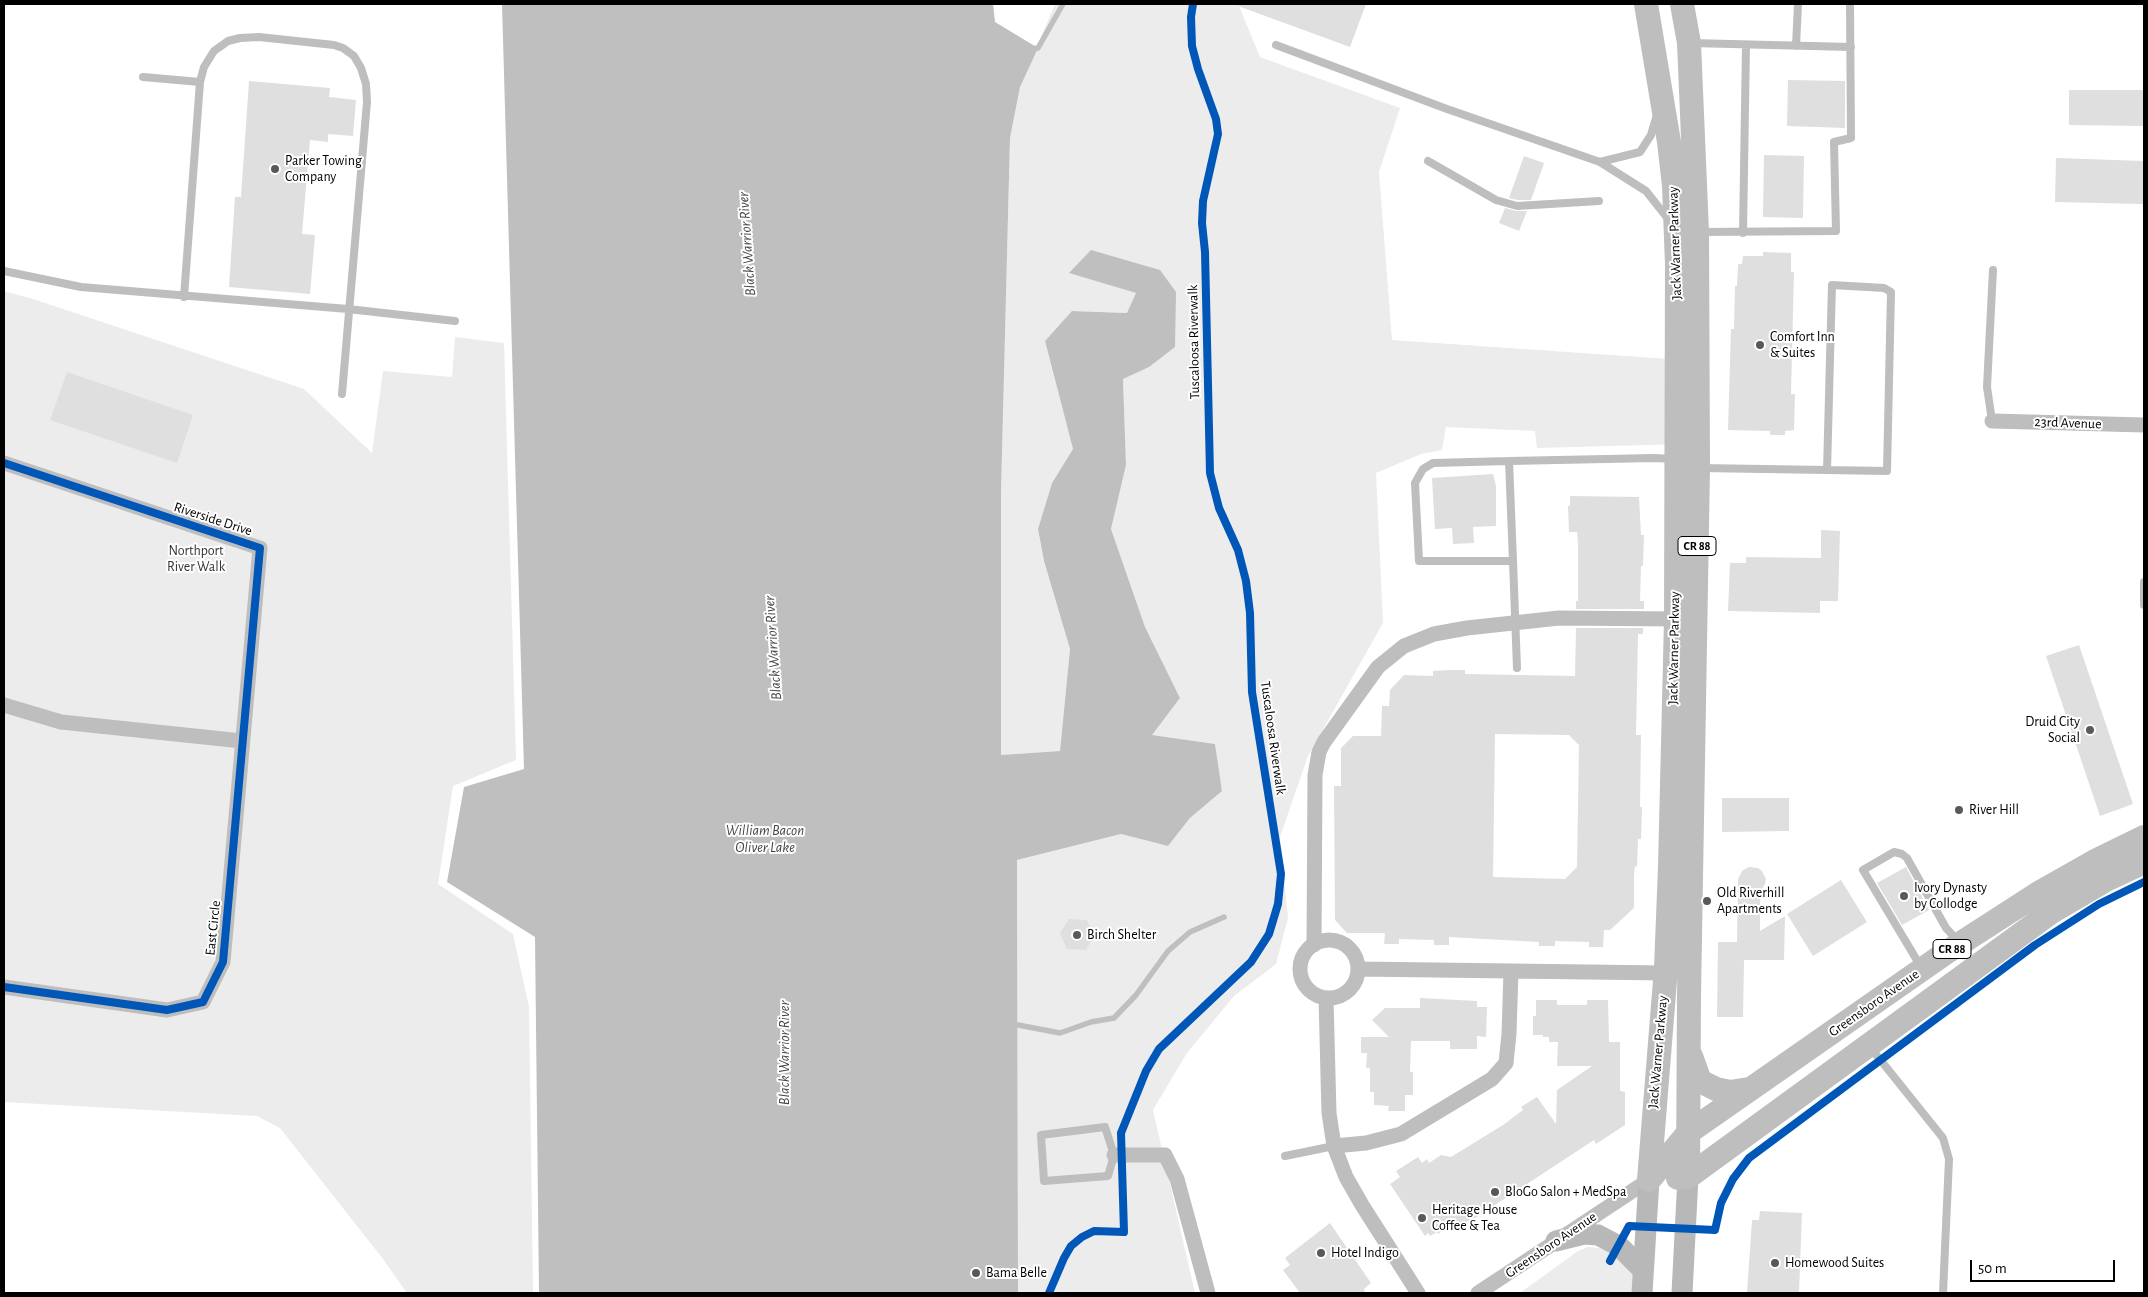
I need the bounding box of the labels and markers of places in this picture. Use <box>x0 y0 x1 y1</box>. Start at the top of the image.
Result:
place label: Parker Towing Company <box>285 153 362 186</box>
marker: Parker Towing Company <box>269 163 281 175</box>
place label: Comfort Inn & Suites <box>1770 329 1835 362</box>
marker: Comfort Inn & Suites <box>1754 339 1766 351</box>
place label: Druid City Social <box>2025 714 2080 746</box>
marker: Druid City Social <box>2084 724 2096 736</box>
place label: River Hill <box>1969 802 2019 818</box>
marker: River Hill <box>1953 804 1965 816</box>
place label: Ivory Dynasty by Collodge <box>1914 880 1987 912</box>
place label: Old Riverhill Apartments <box>1717 885 1784 918</box>
marker: Ivory Dynasty by Collodge <box>1898 890 1910 902</box>
marker: Old Riverhill Apartments <box>1701 895 1713 907</box>
place label: Birch Shelter <box>1087 927 1156 943</box>
marker: Birch Shelter <box>1071 929 1083 941</box>
place label: BloGo Salon + MedSpa <box>1505 1184 1626 1200</box>
marker: BloGo Salon + MedSpa <box>1489 1186 1501 1198</box>
place label: Heritage House Coffee & Tea <box>1432 1202 1517 1234</box>
marker: Heritage House Coffee & Tea <box>1416 1212 1428 1224</box>
place label: Hotel Indigo <box>1331 1245 1399 1261</box>
marker: Hotel Indigo <box>1315 1247 1327 1259</box>
place label: Homewood Suites <box>1785 1255 1884 1271</box>
marker: Homewood Suites <box>1769 1257 1781 1269</box>
place label: Bama Belle <box>986 1265 1047 1281</box>
marker: Bama Belle <box>970 1267 982 1279</box>

